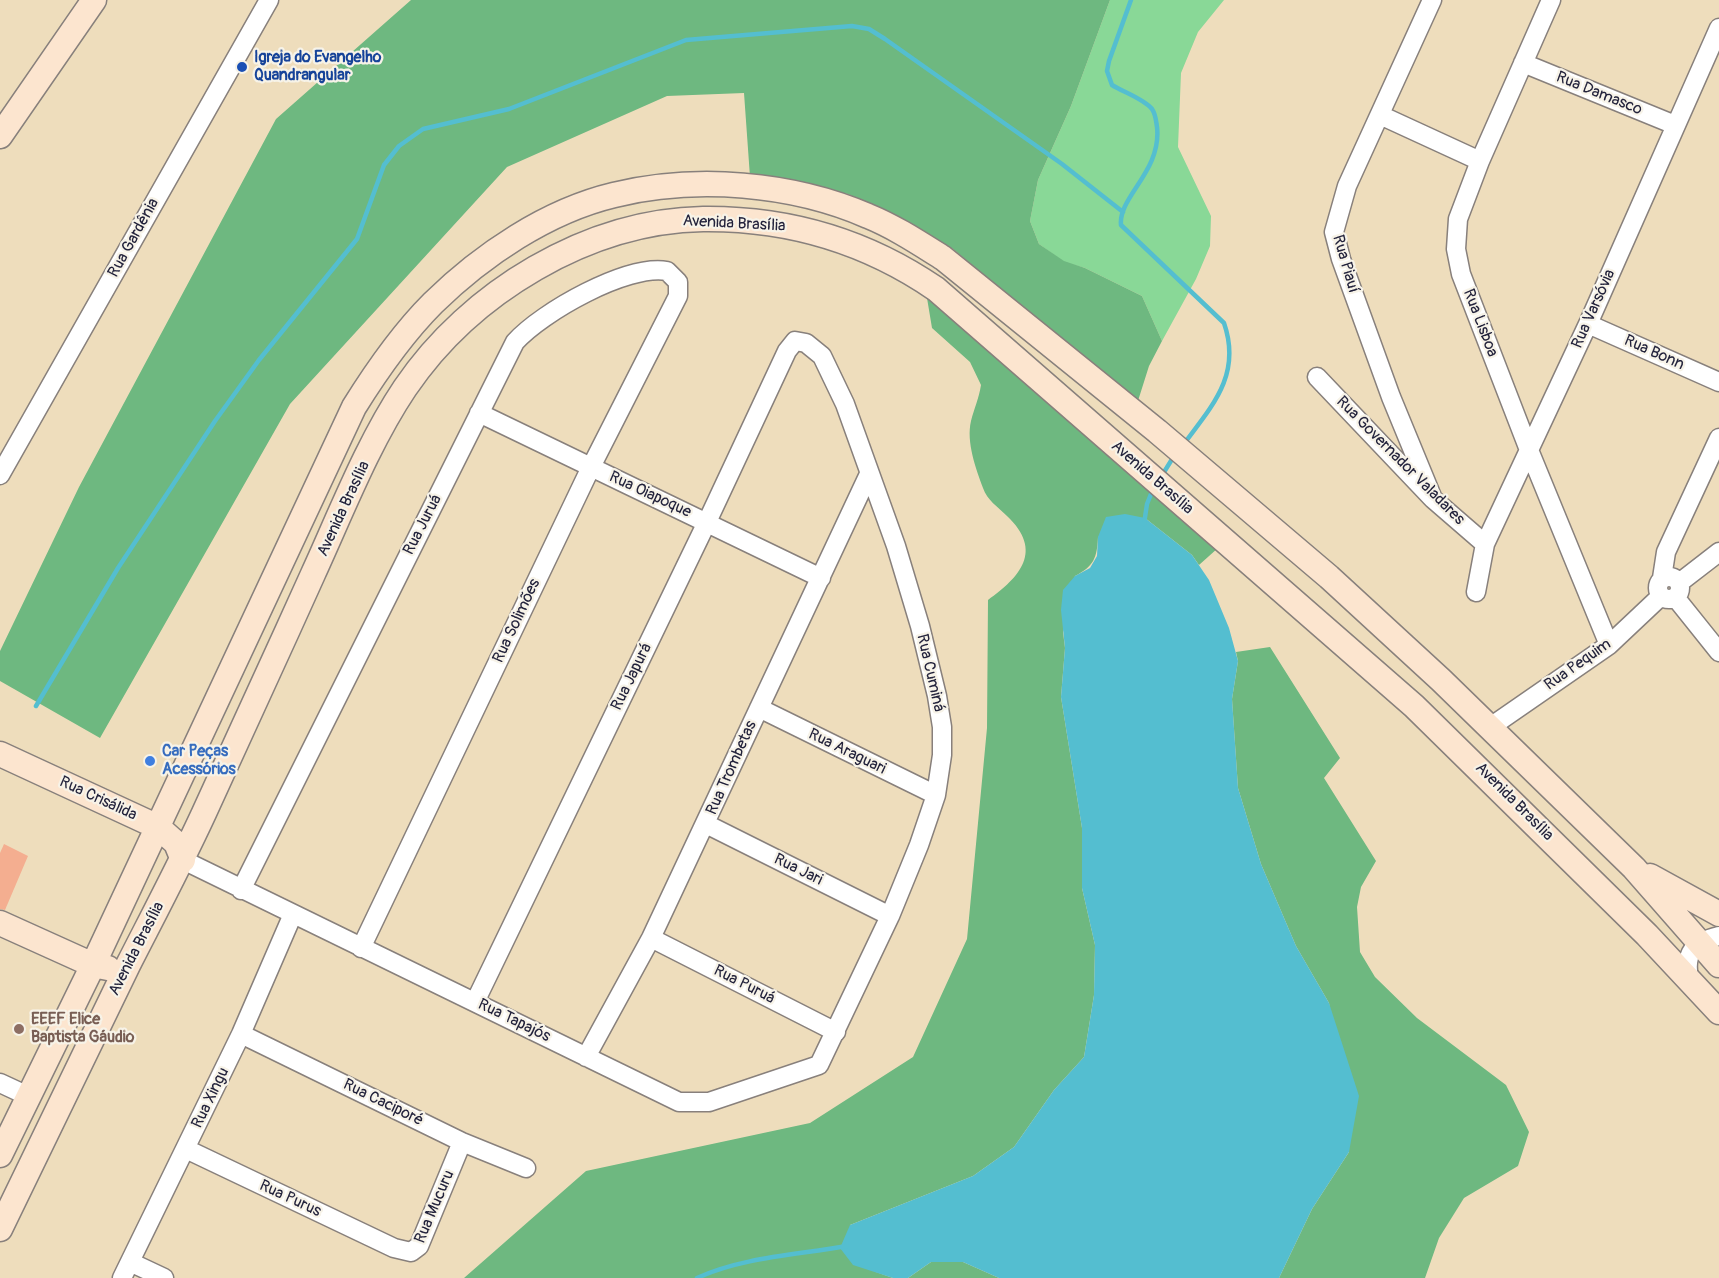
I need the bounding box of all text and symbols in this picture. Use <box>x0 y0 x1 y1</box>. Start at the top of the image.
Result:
place label: Igreja do Evangelho Quandrangular <box>254 48 381 86</box>
marker: Igreja do Evangelho Quandrangular <box>235 60 249 74</box>
street label: Rua Damasco <box>1553 68 1645 120</box>
street label: Rua Gardênia <box>104 195 164 281</box>
street label: Avenida Brasília <box>682 212 786 236</box>
street label: Rua Piauí <box>1328 233 1362 295</box>
street label: Rua Varsóvia <box>1568 267 1620 351</box>
street label: Rua Lisboa <box>1458 286 1502 360</box>
street label: Rua Bonn <box>1621 331 1687 375</box>
street label: Rua Governador Valadares <box>1332 393 1468 529</box>
street label: Avenida Brasília <box>1107 437 1197 519</box>
street label: Avenida Brasília <box>314 458 374 560</box>
street label: Rua Oiapoque <box>606 468 694 522</box>
street label: Rua Juruá <box>400 492 446 558</box>
street label: Rua Solimões <box>489 576 545 666</box>
street label: Rua Cuminá <box>912 632 948 714</box>
street label: Rua Pequim <box>1541 635 1615 695</box>
street label: Rua Japurá <box>608 640 656 714</box>
street label: Rua Trombetas <box>703 718 761 818</box>
street label: Rua Araguari <box>805 725 889 779</box>
place label: Car Peças Acessórios <box>162 742 236 780</box>
marker: Car Peças Acessórios <box>143 754 157 768</box>
street label: Avenida Brasília <box>1471 759 1557 845</box>
street label: Rua Crisálida <box>56 773 140 825</box>
street label: Rua Jari <box>770 850 826 890</box>
street label: Avenida Brasília <box>105 899 169 999</box>
street label: Rua Puruá <box>710 961 778 1009</box>
street label: Rua Tapajós <box>475 995 553 1047</box>
place label: EEEF Elice Baptista Gáudio <box>31 1010 134 1048</box>
marker: EEEF Elice Baptista Gáudio <box>12 1022 26 1036</box>
street label: Rua Xingu <box>188 1065 234 1131</box>
street label: Rua Caciporé <box>340 1075 426 1131</box>
street label: Rua Mucuru <box>411 1167 459 1247</box>
street label: Rua Purus <box>256 1176 324 1222</box>

